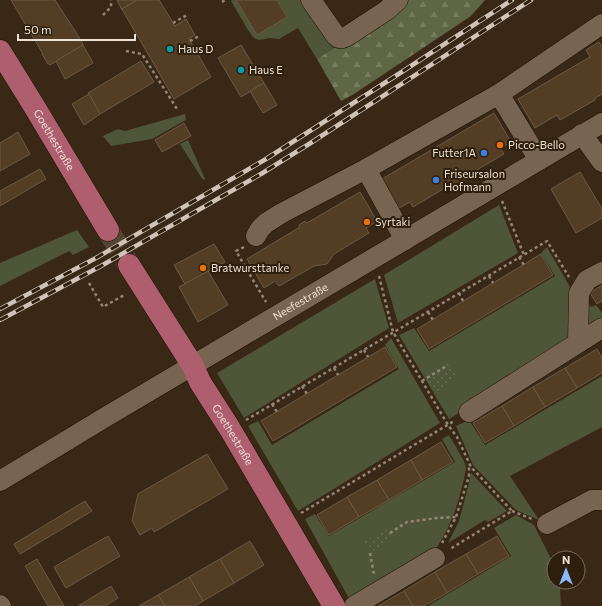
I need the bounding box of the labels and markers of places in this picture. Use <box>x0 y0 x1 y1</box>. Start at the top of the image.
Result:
place label: Haus D <box>178 42 213 55</box>
marker: Haus D <box>165 44 175 54</box>
place label: Haus E <box>249 63 283 76</box>
marker: Haus E <box>236 65 246 75</box>
place label: Picco-Bello <box>508 138 565 151</box>
marker: Picco-Bello <box>495 140 505 150</box>
place label: Futter1A <box>432 146 476 159</box>
marker: Futter1A <box>479 148 489 158</box>
place label: Friseursalon Hofmann <box>444 167 505 193</box>
marker: Friseursalon Hofmann <box>431 175 441 185</box>
place label: Syrtaki <box>375 215 411 228</box>
marker: Syrtaki <box>362 217 372 227</box>
place label: Bratwursttanke <box>211 261 290 274</box>
marker: Bratwursttanke <box>198 263 208 273</box>

